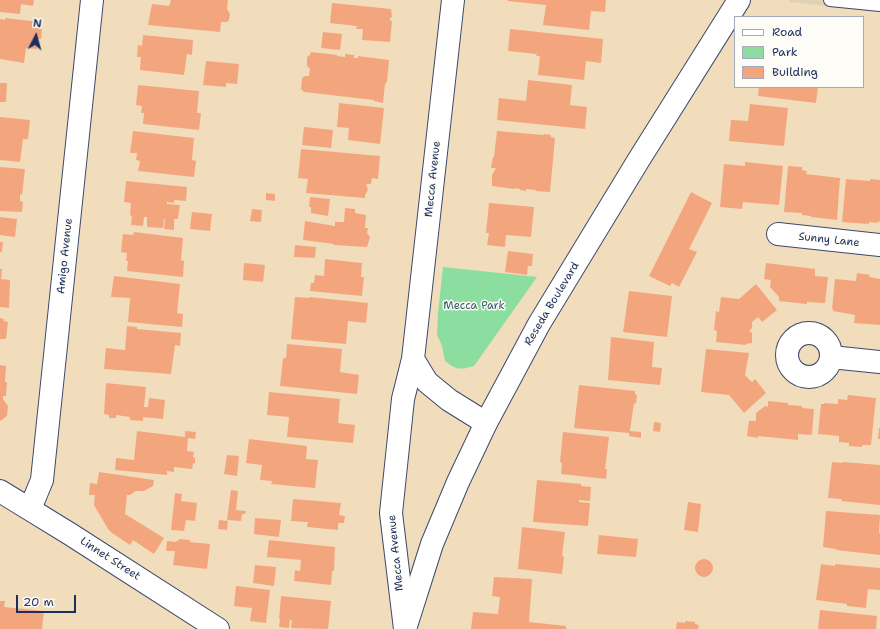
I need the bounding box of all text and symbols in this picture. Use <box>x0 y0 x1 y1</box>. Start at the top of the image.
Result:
north arrow <box>16 16 56 56</box>
text: N <box>32 16 42 31</box>
legend <box>734 16 864 88</box>
text: Road <box>772 24 802 40</box>
text: Park <box>772 44 798 60</box>
text: Building <box>772 64 818 80</box>
street label: Mecca Avenue <box>422 140 444 218</box>
street label: Amigo Avenue <box>54 217 76 295</box>
street label: Sunny Lane <box>798 230 860 250</box>
street label: Reseda Boulevard <box>522 260 582 348</box>
park label: Mecca Park <box>443 299 505 313</box>
street label: Mecca Avenue <box>385 514 407 592</box>
street label: Linnet Street <box>77 535 143 583</box>
scale bar <box>18 587 78 613</box>
text: 20 m <box>23 594 54 610</box>

